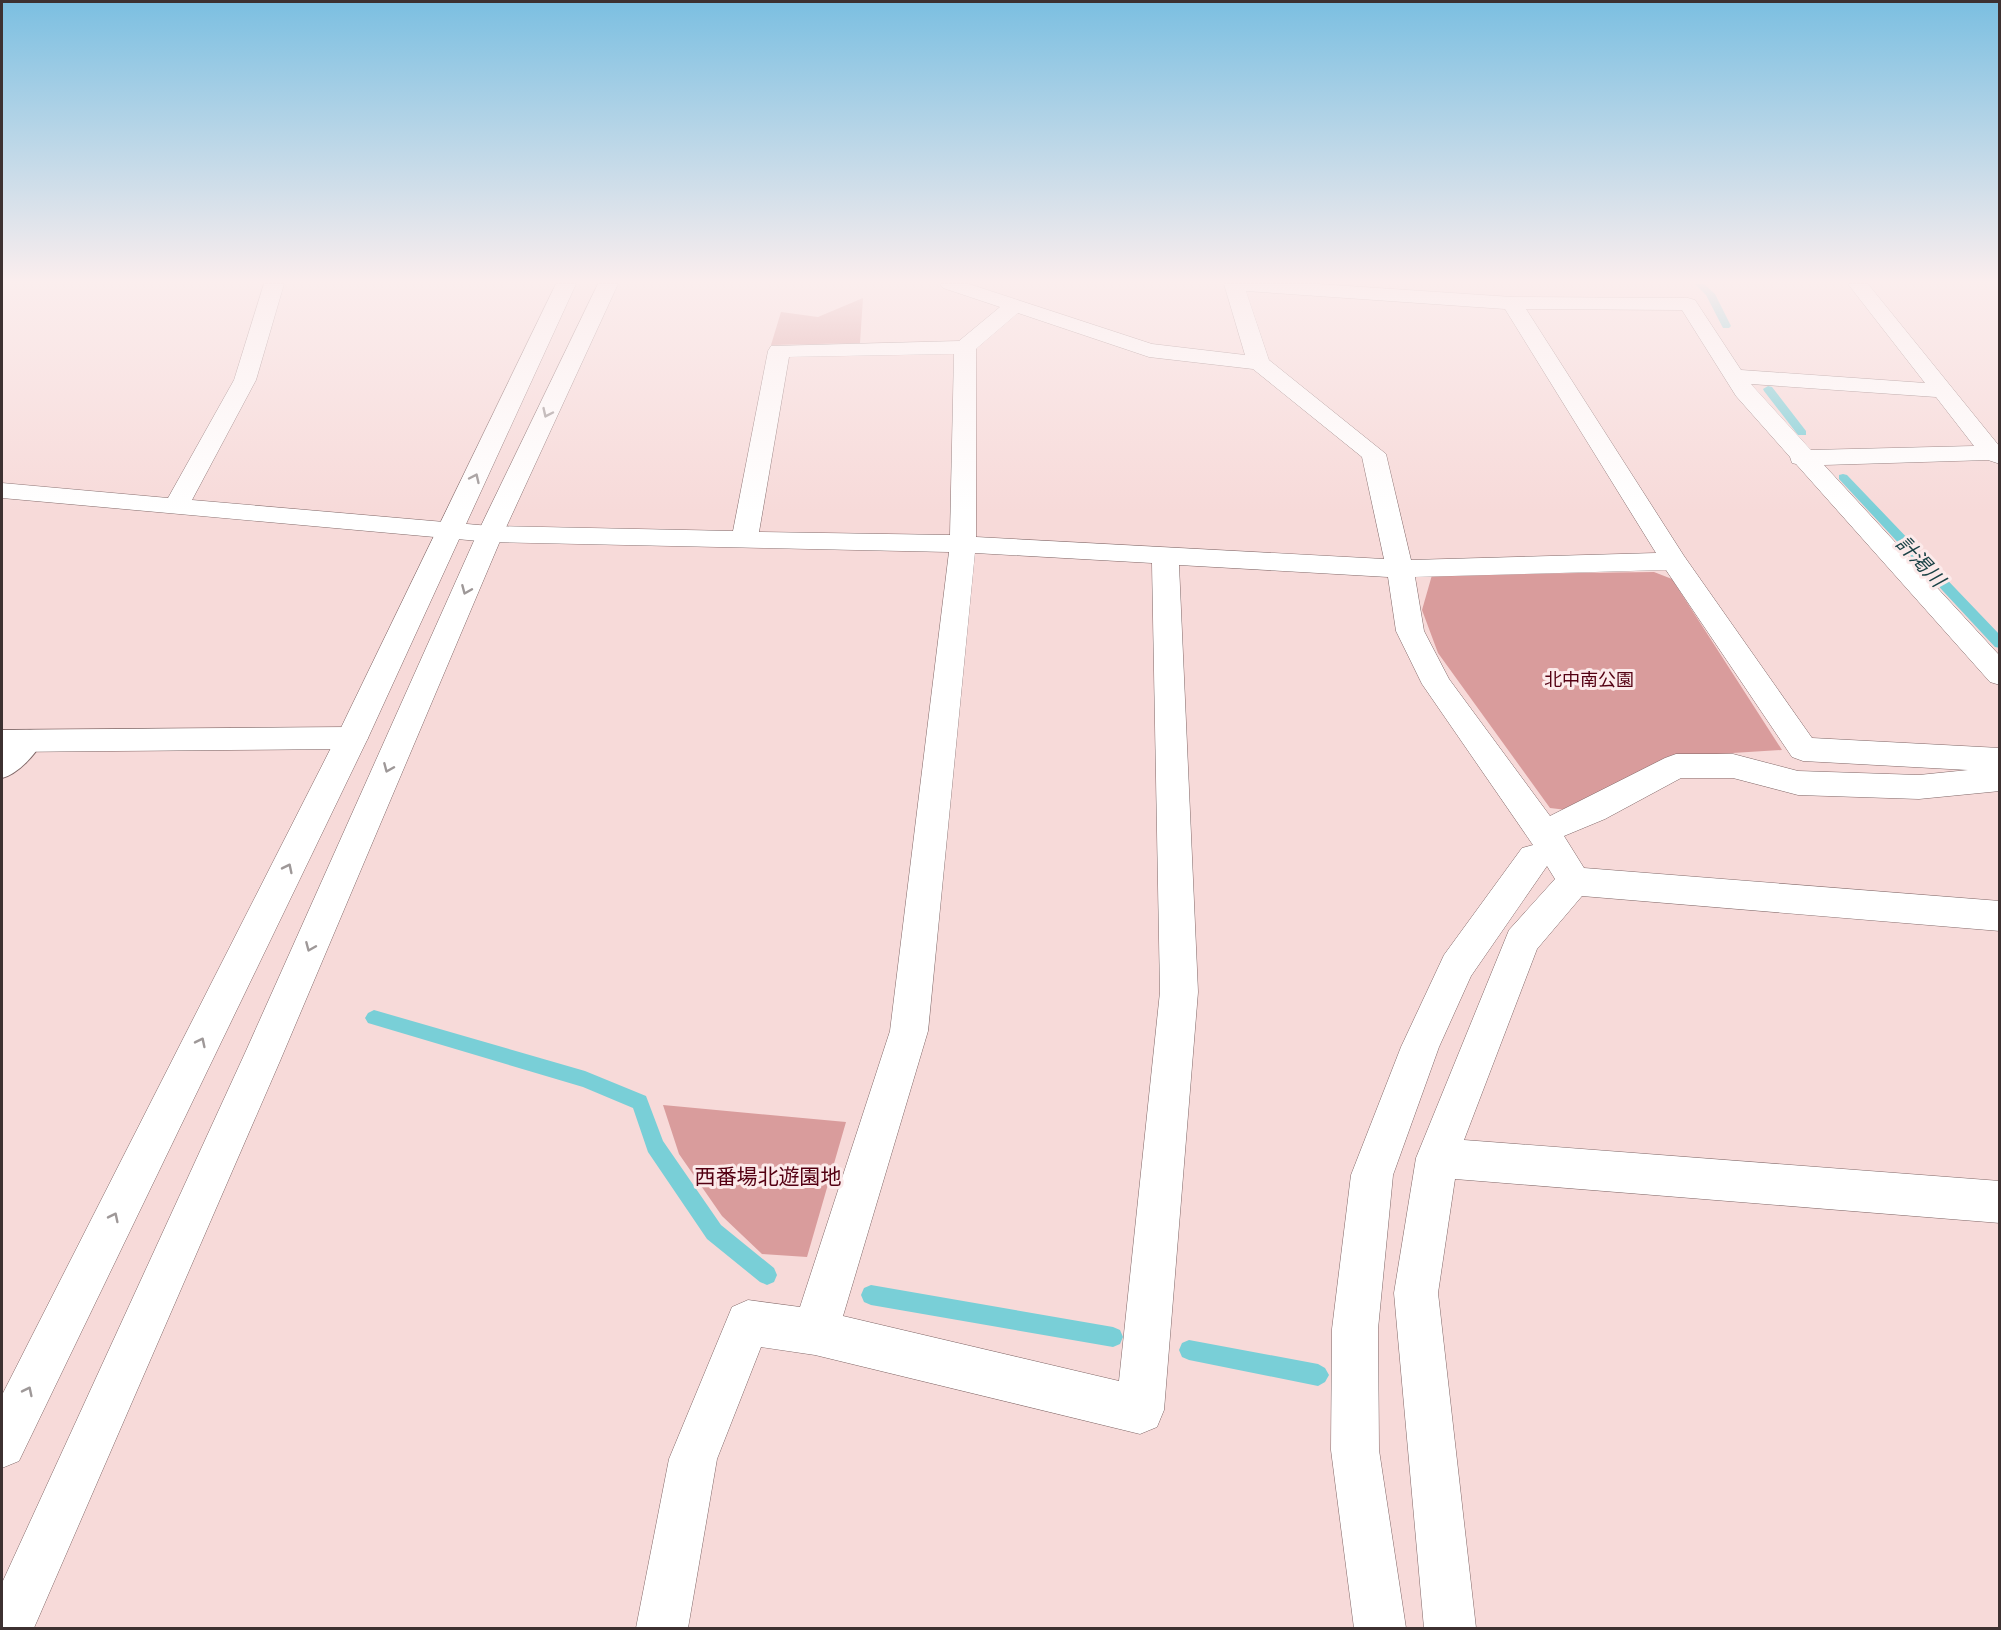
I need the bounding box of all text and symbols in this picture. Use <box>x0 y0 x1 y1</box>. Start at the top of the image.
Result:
one-way arrow <box>543 406 555 417</box>
one-way arrow <box>467 474 479 485</box>
water label: 計渇川 <box>1891 530 1953 594</box>
one-way arrow <box>461 583 473 594</box>
park label: 北中南公園 <box>1544 667 1634 691</box>
one-way arrow <box>383 762 395 773</box>
one-way arrow <box>281 863 292 874</box>
one-way arrow <box>305 941 317 952</box>
one-way arrow <box>194 1038 205 1049</box>
park label: 西番場北遊園地 <box>695 1162 842 1190</box>
one-way arrow <box>107 1212 119 1223</box>
one-way arrow <box>20 1387 32 1398</box>

